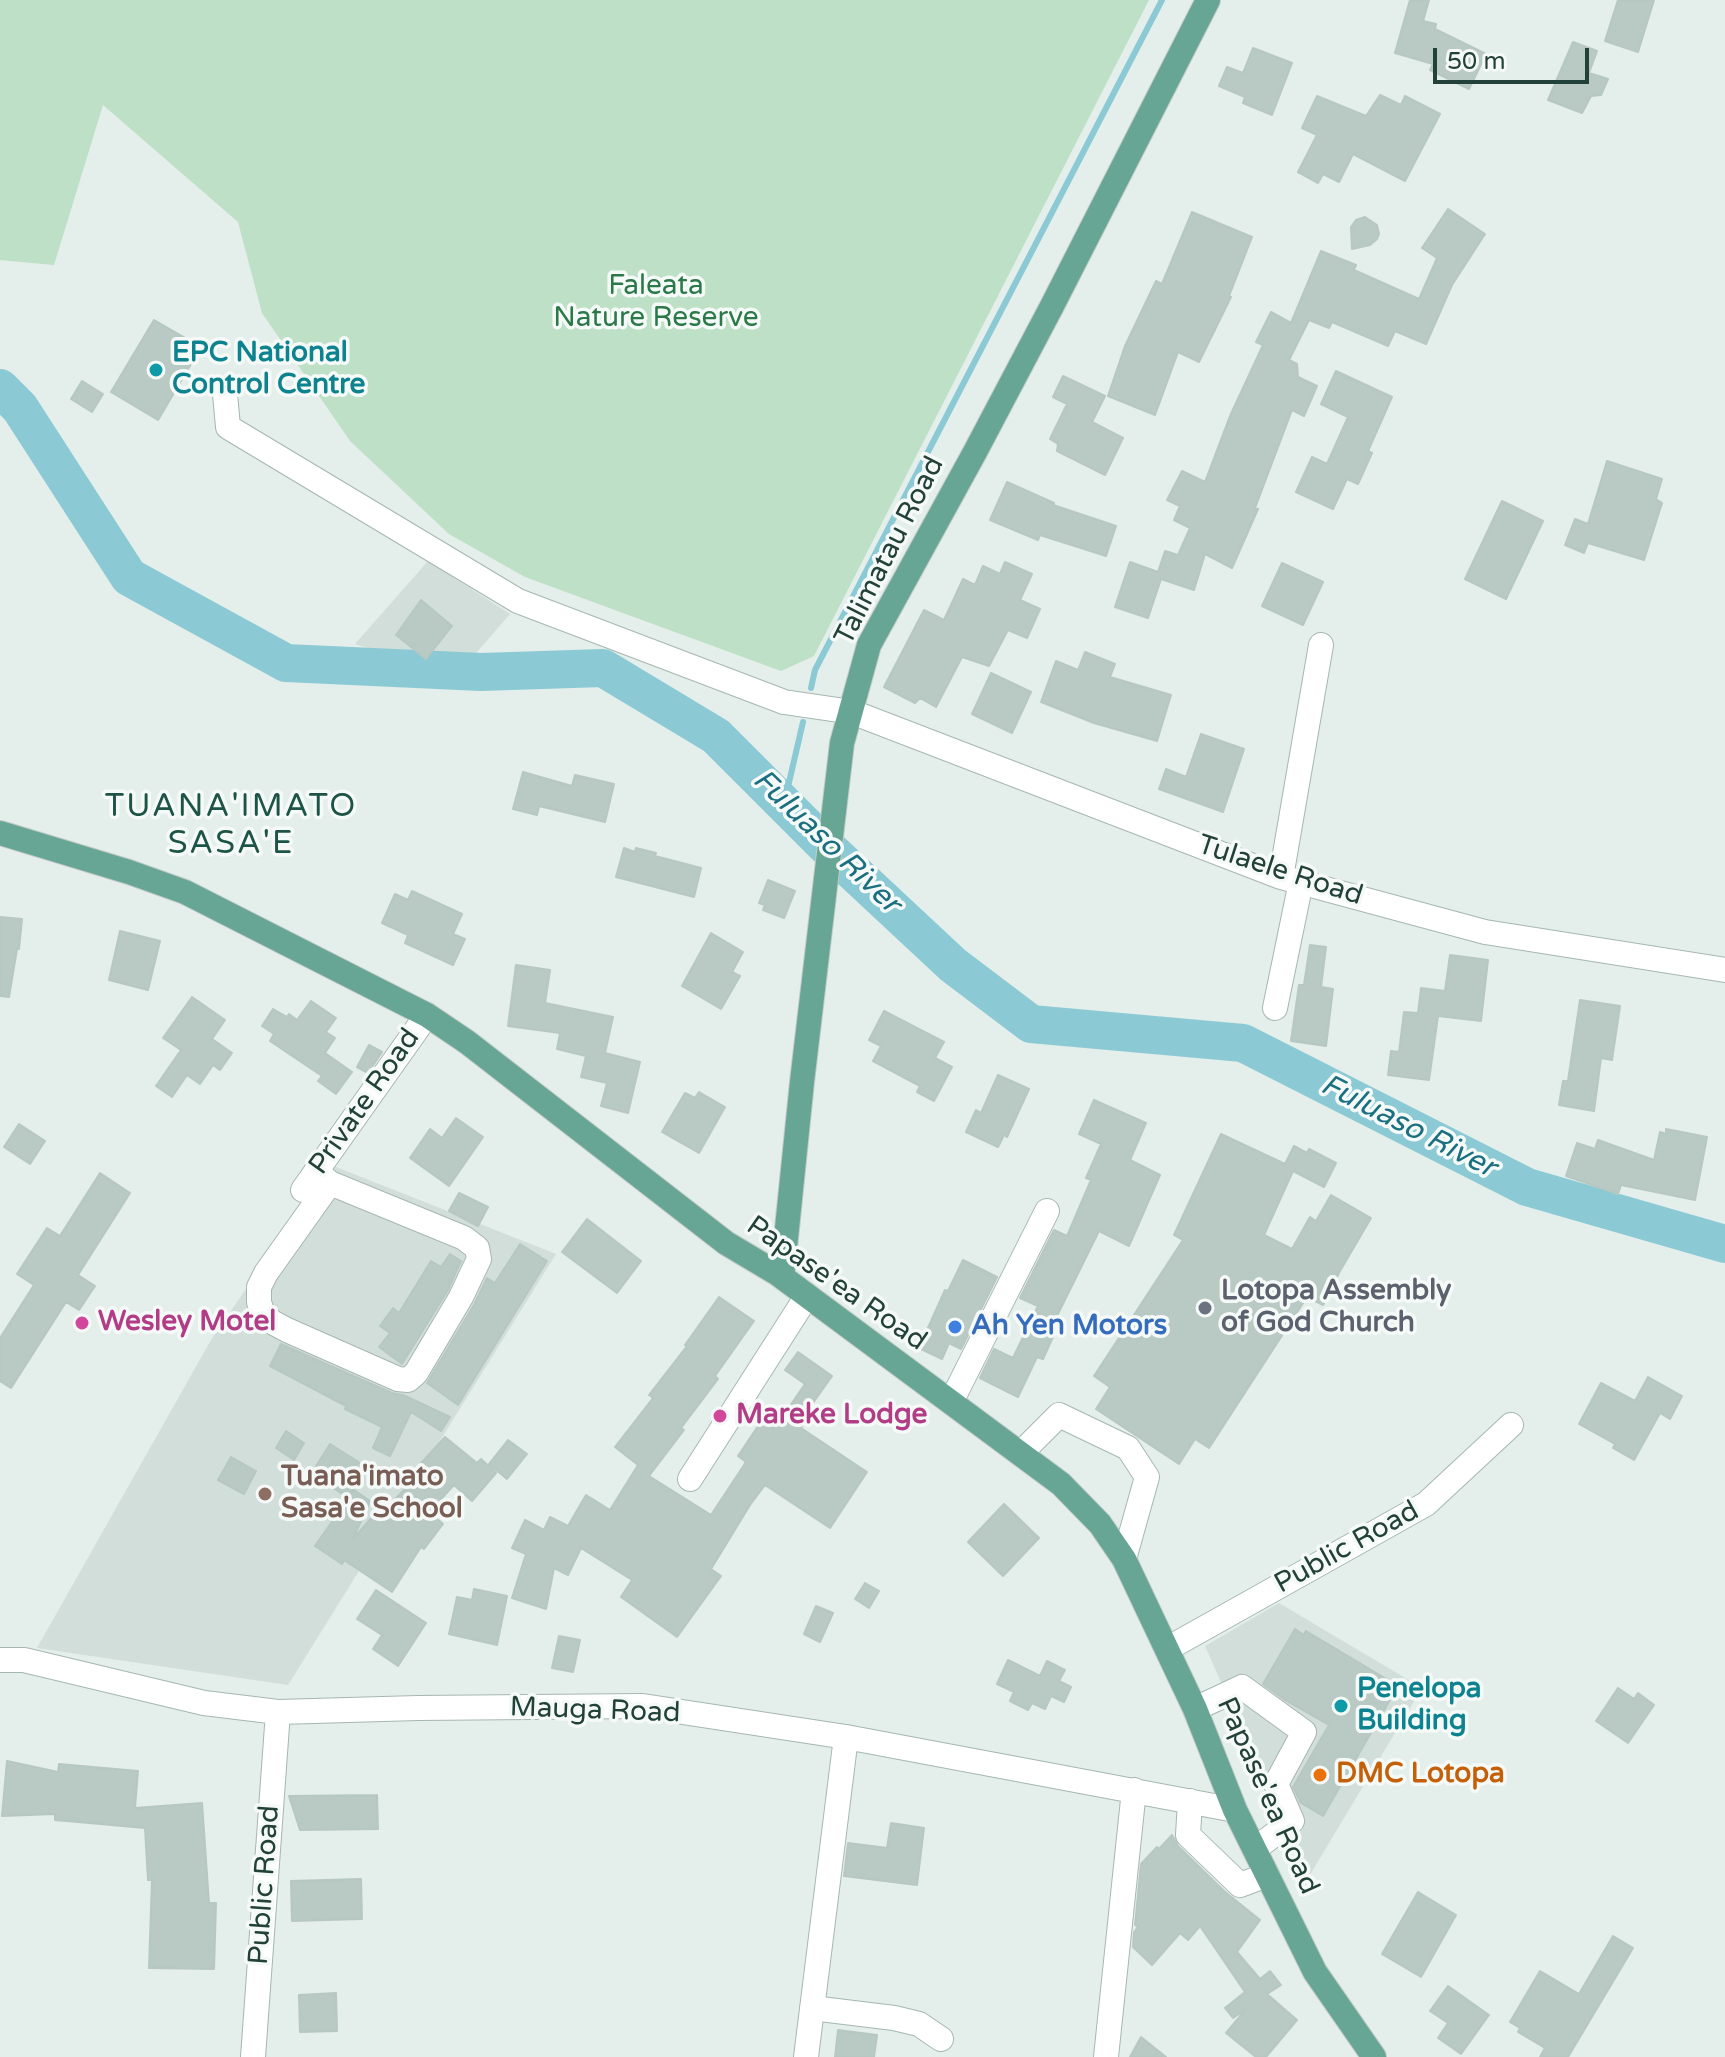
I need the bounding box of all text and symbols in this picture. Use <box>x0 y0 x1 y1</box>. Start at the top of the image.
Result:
scale bar <box>1437 32 1593 82</box>
text: 50 m <box>1447 47 1505 76</box>
park label: Faleata Nature Reserve <box>553 270 759 336</box>
place label: EPC National Control Centre <box>172 337 365 403</box>
marker: EPC National Control Centre <box>147 361 165 379</box>
street label: Talimatau Road <box>828 451 952 651</box>
water label: Fuluaso River <box>745 763 907 921</box>
district label: TUANA'IMATO SASA'E <box>105 789 357 864</box>
street label: Tulaele Road <box>1193 829 1367 913</box>
street label: Private Road <box>302 1023 428 1181</box>
water label: Fuluaso River <box>1315 1067 1501 1187</box>
street label: Papase'ea Road <box>740 1209 932 1359</box>
place label: Lotopa Assembly of God Church <box>1221 1275 1451 1341</box>
marker: Lotopa Assembly of God Church <box>1196 1299 1214 1317</box>
place label: Wesley Motel <box>98 1306 276 1340</box>
place label: Ah Yen Motors <box>971 1310 1167 1344</box>
marker: Wesley Motel <box>73 1314 91 1332</box>
marker: Ah Yen Motors <box>946 1318 964 1336</box>
place label: Mareke Lodge <box>736 1399 927 1433</box>
marker: Mareke Lodge <box>711 1407 729 1425</box>
place label: Tuana'imato Sasa'e School <box>281 1461 463 1527</box>
marker: Tuana'imato Sasa'e School <box>256 1485 274 1503</box>
street label: Public Road <box>1269 1495 1425 1601</box>
place label: Penelopa Building <box>1357 1673 1482 1739</box>
street label: Mauga Road <box>509 1691 681 1731</box>
street label: Papase'ea Road <box>1209 1692 1325 1900</box>
marker: Penelopa Building <box>1332 1697 1350 1715</box>
place label: DMC Lotopa <box>1336 1758 1505 1792</box>
marker: DMC Lotopa <box>1311 1766 1329 1784</box>
street label: Public Road <box>243 1804 287 1966</box>

